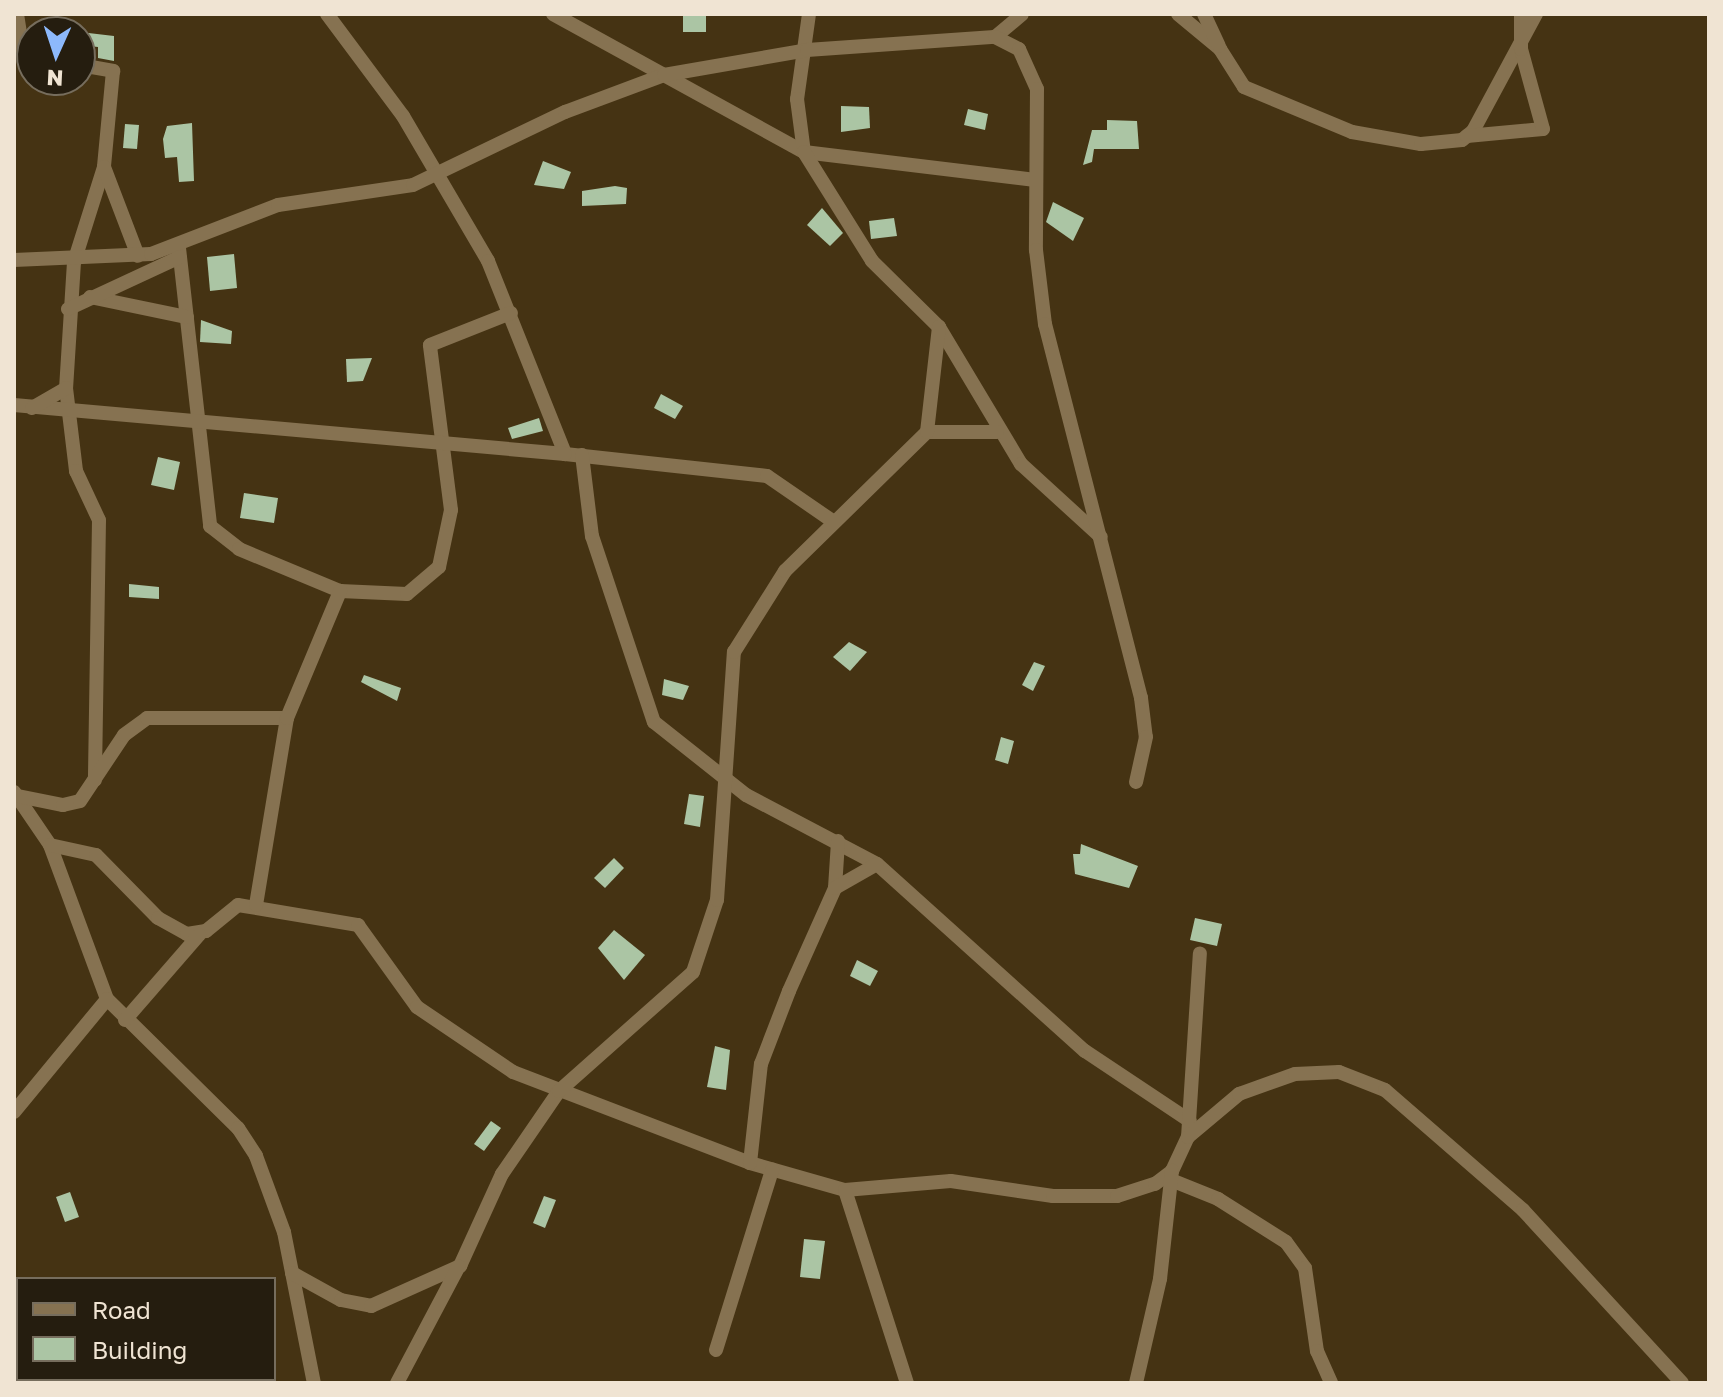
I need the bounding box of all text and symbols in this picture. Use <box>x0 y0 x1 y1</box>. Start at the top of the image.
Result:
north arrow <box>16 16 96 96</box>
text: N <box>46 65 64 92</box>
legend <box>16 1277 276 1381</box>
text: Road <box>92 1295 151 1324</box>
text: Building <box>92 1335 187 1364</box>

